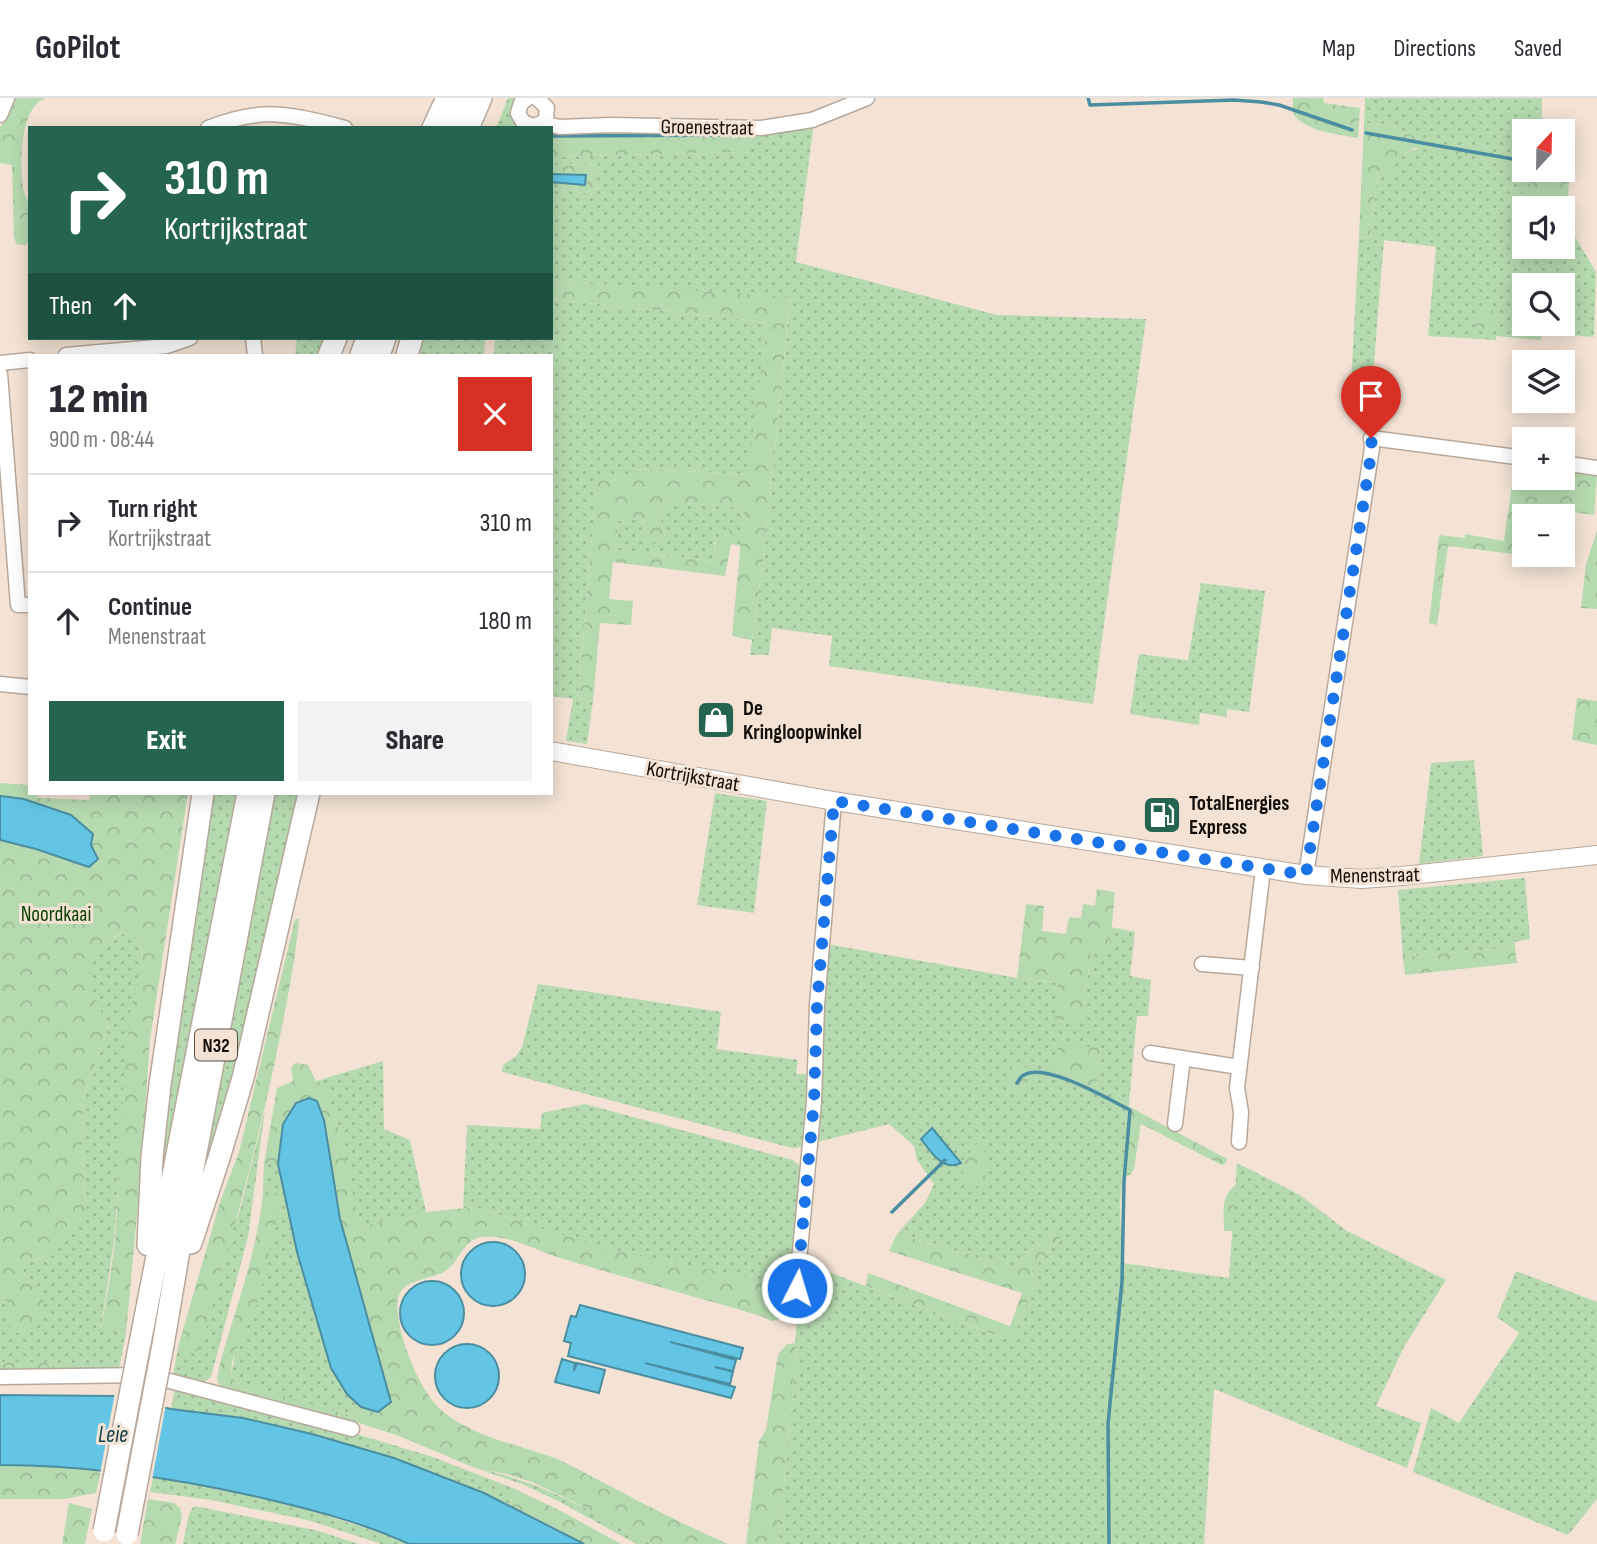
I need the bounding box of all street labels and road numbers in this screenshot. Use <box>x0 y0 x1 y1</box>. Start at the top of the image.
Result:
street label: Groenestraat <box>660 114 754 141</box>
street label: Kortrijkstraat <box>644 756 741 797</box>
street label: Menenstraat <box>1330 862 1420 889</box>
road number: N32 <box>195 1029 237 1060</box>

